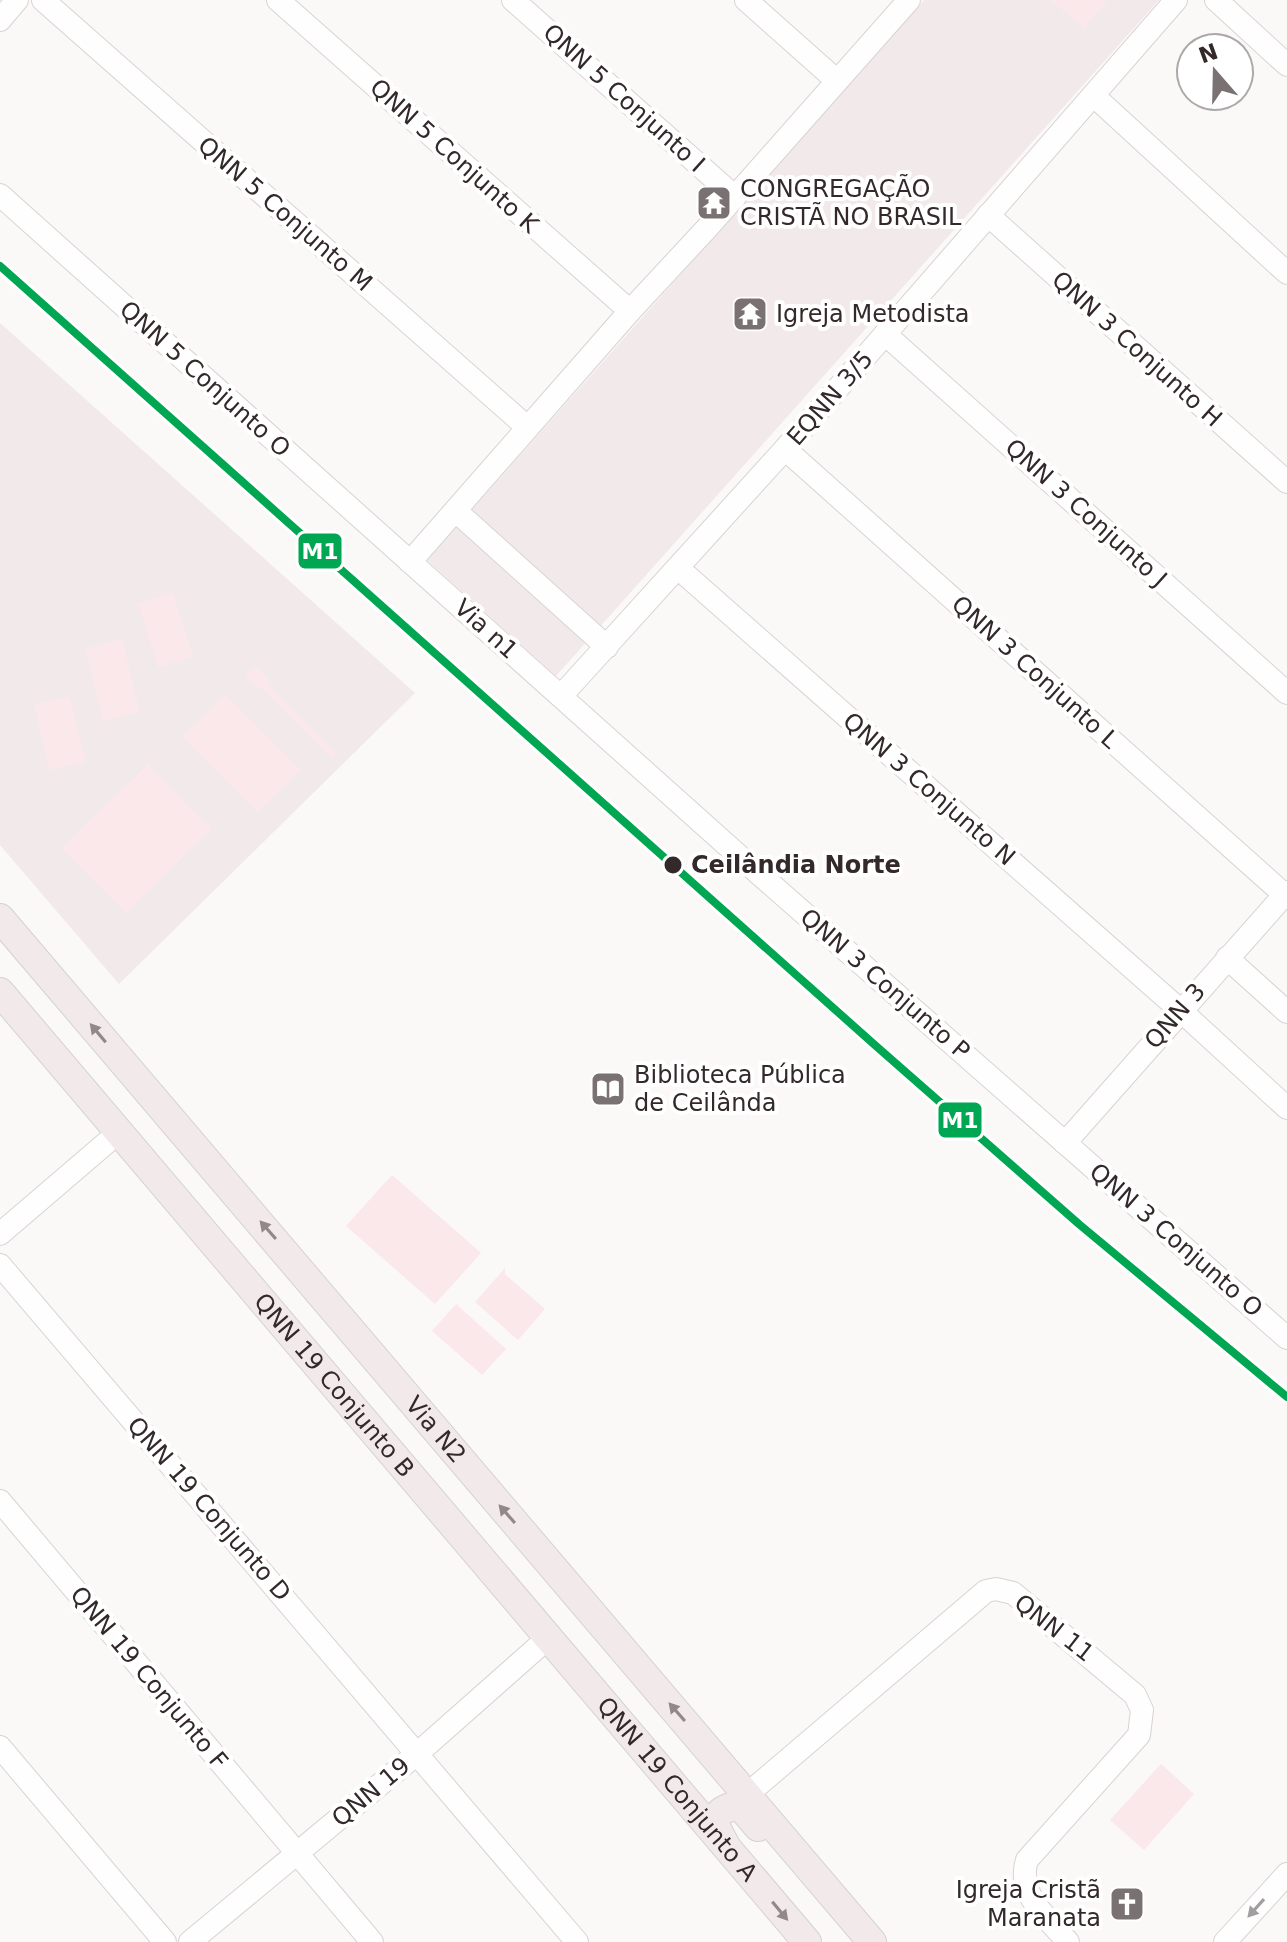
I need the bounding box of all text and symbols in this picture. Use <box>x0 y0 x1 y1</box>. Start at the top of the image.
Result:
street label: QNN 5 Conjunto I <box>537 18 711 178</box>
north arrow <box>1175 32 1255 112</box>
text: N <box>1195 39 1221 69</box>
street label: QNN 5 Conjunto K <box>364 73 545 240</box>
street label: QNN 5 Conjunto M <box>192 131 378 297</box>
place label: CONGREGAÇÃO CRISTÃ NO BRASIL <box>740 173 962 231</box>
temple icon: CONGREGAÇÃO CRISTÃ NO BRASIL <box>695 184 733 222</box>
street label: QNN 3 Conjunto H <box>1046 265 1228 433</box>
street label: QNN 5 Conjunto O <box>114 295 296 463</box>
temple icon: Igreja Metodista <box>731 295 769 333</box>
place label: Igreja Metodista <box>776 300 970 328</box>
street label: EQNN 3/5 <box>781 345 879 451</box>
street label: QNN 3 Conjunto J <box>999 433 1173 593</box>
line badge: M1 <box>297 532 343 570</box>
text: M1 <box>301 539 339 564</box>
street label: QNN 3 Conjunto L <box>946 590 1124 754</box>
street label: Via n1 <box>449 593 523 665</box>
street label: QNN 3 Conjunto N <box>837 707 1021 871</box>
place label: Ceilândia Norte <box>691 851 901 879</box>
marker: Ceilândia Norte <box>662 854 684 876</box>
street label: QNN 3 Conjunto P <box>795 903 975 1065</box>
street label: QNN 3 <box>1139 977 1211 1055</box>
one-way arrow <box>90 1023 107 1043</box>
place label: Biblioteca Pública de Ceilânda <box>634 1061 846 1117</box>
library icon: Biblioteca Pública de Ceilânda <box>589 1070 627 1108</box>
line badge: M1 <box>937 1101 983 1139</box>
text: M1 <box>941 1108 979 1133</box>
street label: QNN 3 Conjunto O <box>1084 1157 1268 1323</box>
one-way arrow <box>260 1220 277 1240</box>
street label: QNN 19 Conjunto B <box>248 1288 420 1483</box>
street label: Via N2 <box>400 1391 472 1468</box>
street label: QNN 19 Conjunto D <box>121 1411 297 1607</box>
one-way arrow <box>499 1505 516 1525</box>
street label: QNN 19 Conjunto F <box>64 1581 234 1775</box>
street label: QNN 11 <box>1009 1588 1099 1668</box>
street label: QNN 19 Conjunto A <box>591 1691 764 1887</box>
one-way arrow <box>668 1702 686 1721</box>
street label: QNN 19 <box>326 1751 416 1833</box>
place label: Igreja Cristã Maranata <box>956 1876 1101 1932</box>
church icon: Igreja Cristã Maranata <box>1108 1885 1146 1923</box>
one-way arrow <box>1248 1899 1266 1918</box>
one-way arrow <box>771 1900 788 1920</box>

